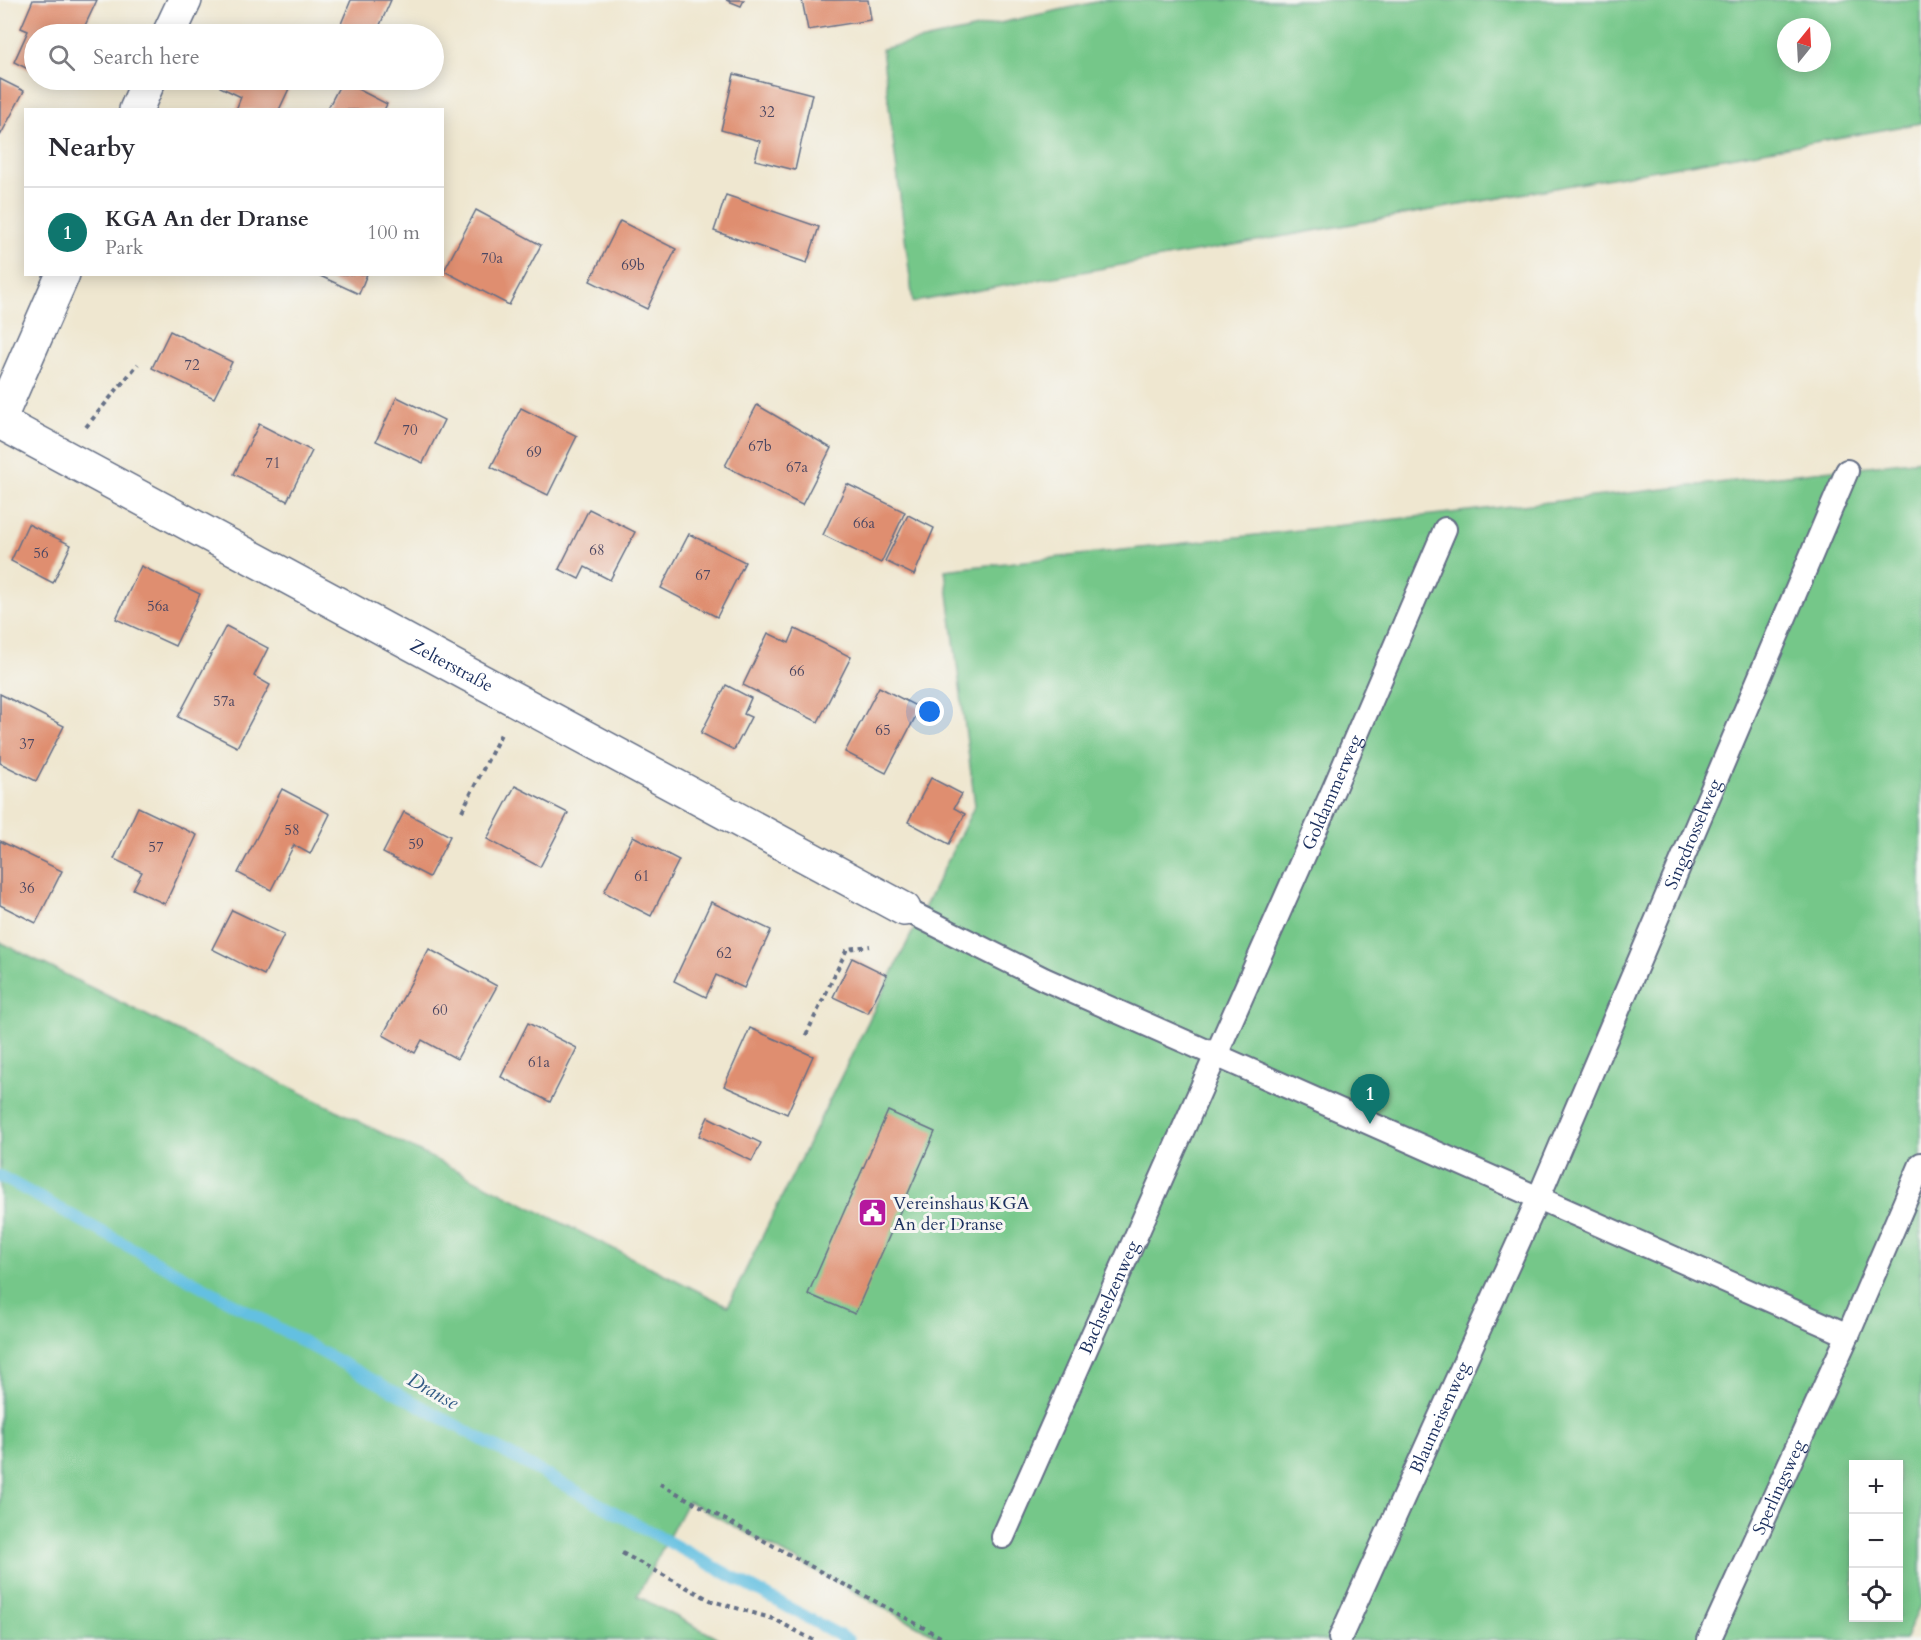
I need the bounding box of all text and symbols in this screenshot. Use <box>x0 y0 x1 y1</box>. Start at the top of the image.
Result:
north arrow <box>1777 18 1831 72</box>
search box <box>24 24 444 90</box>
icon: search <box>45 41 78 74</box>
text: Search here <box>93 42 200 72</box>
house number: 32 <box>759 102 775 122</box>
text: Nearby <box>48 130 136 165</box>
text: KGA An der Dranse <box>105 204 309 234</box>
text: 1 <box>62 219 73 246</box>
text: 100 m <box>367 219 420 246</box>
text: Park <box>105 234 143 261</box>
house number: 70a <box>481 248 503 268</box>
house number: 69b <box>621 255 645 275</box>
house number: 72 <box>184 355 200 375</box>
house number: 70 <box>402 420 418 440</box>
house number: 67b <box>748 436 772 456</box>
house number: 69 <box>526 442 542 462</box>
house number: 71 <box>265 453 281 473</box>
house number: 67a <box>786 457 808 477</box>
house number: 66a <box>853 513 875 533</box>
house number: 68 <box>589 540 605 560</box>
house number: 56 <box>33 543 49 563</box>
house number: 67 <box>695 565 711 585</box>
house number: 56a <box>147 596 169 616</box>
street label: Zelterstraße <box>406 633 498 698</box>
house number: 66 <box>789 661 805 681</box>
house number: 57a <box>213 691 235 711</box>
your location <box>915 697 944 726</box>
house number: 65 <box>875 720 891 740</box>
street label: Goldammerweg <box>1296 730 1368 854</box>
house number: 37 <box>19 734 35 754</box>
street label: Singdrosselweg <box>1658 774 1728 893</box>
house number: 58 <box>284 820 300 840</box>
house number: 59 <box>408 834 424 854</box>
house number: 57 <box>148 837 164 857</box>
house number: 61 <box>634 866 650 886</box>
house number: 36 <box>19 878 35 898</box>
house number: 62 <box>716 943 732 963</box>
house number: 60 <box>432 1000 448 1020</box>
house number: 61a <box>528 1052 550 1072</box>
pin: 1 <box>1350 1074 1390 1124</box>
place label: Vereinshaus KGA An der Dranse <box>893 1191 1029 1237</box>
public building icon: Vereinshaus KGA An der Dranse <box>856 1197 888 1229</box>
street label: Bachstelzenweg <box>1073 1236 1145 1358</box>
street label: Blaumeisenweg <box>1403 1357 1476 1477</box>
water label: Dranse <box>403 1366 464 1416</box>
street label: Sperlingsweg <box>1746 1435 1812 1539</box>
map controls <box>1849 1460 1903 1622</box>
button: + <box>1849 1460 1903 1514</box>
button: − <box>1849 1514 1903 1568</box>
button: locate <box>1849 1568 1903 1622</box>

